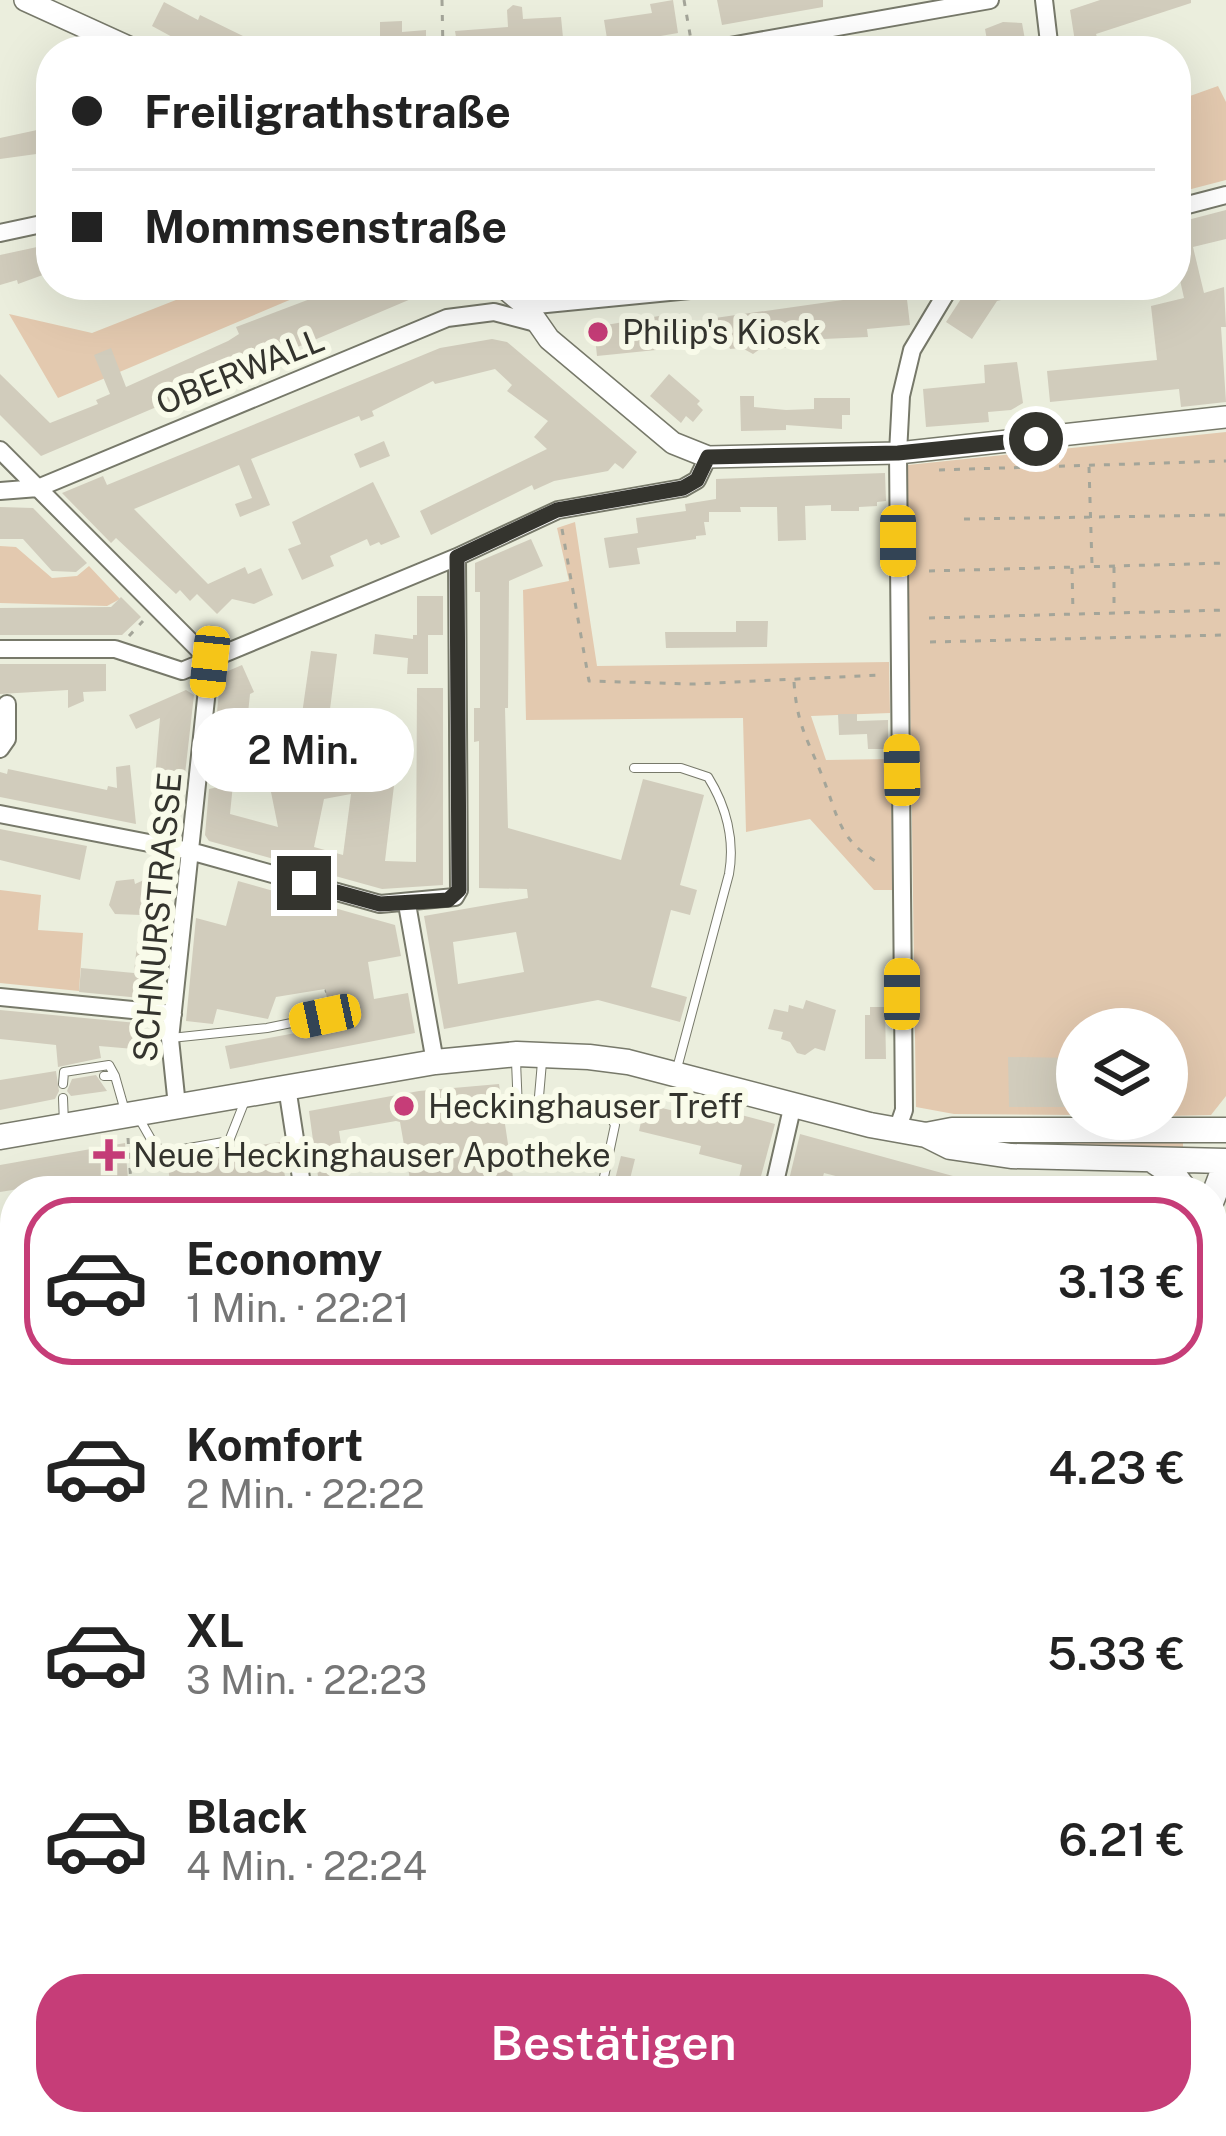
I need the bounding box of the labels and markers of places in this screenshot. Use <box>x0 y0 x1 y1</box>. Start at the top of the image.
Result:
place label: Philip's Kiosk <box>622 313 821 351</box>
marker: Philip's Kiosk <box>585 319 611 345</box>
place label: Heckinghauser Treff <box>428 1087 743 1125</box>
marker: Heckinghauser Treff <box>391 1093 417 1119</box>
place label: Neue Heckinghauser Apotheke <box>133 1136 611 1174</box>
marker: Neue Heckinghauser Apotheke <box>96 1142 122 1168</box>

